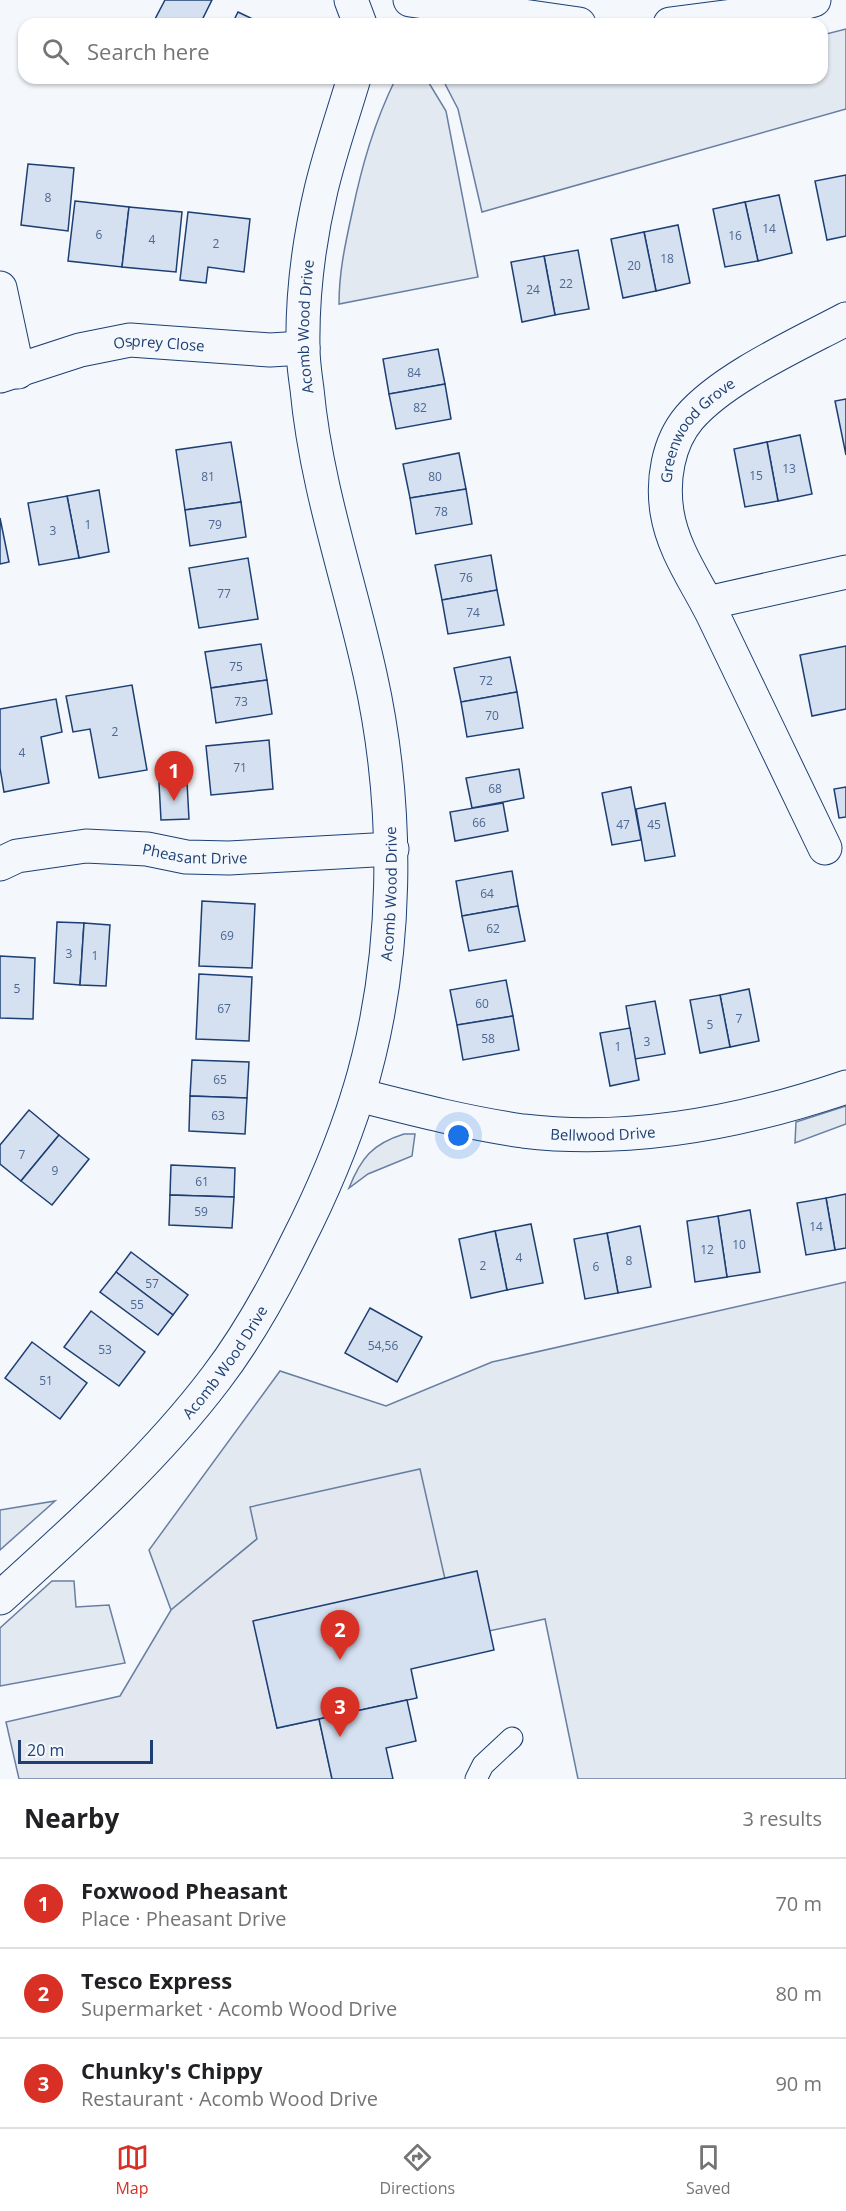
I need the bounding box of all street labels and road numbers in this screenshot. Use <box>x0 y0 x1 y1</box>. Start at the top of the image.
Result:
street label: Acomb Wood Drive <box>293 258 318 395</box>
street label: Osprey Close <box>111 330 205 355</box>
street label: Greenwood Grove <box>655 373 739 484</box>
street label: Acomb Wood Drive <box>376 826 401 962</box>
street label: Pheasant Drive <box>141 838 248 868</box>
street label: Bellwood Drive <box>550 1121 656 1145</box>
street label: Acomb Wood Drive <box>178 1302 272 1423</box>

